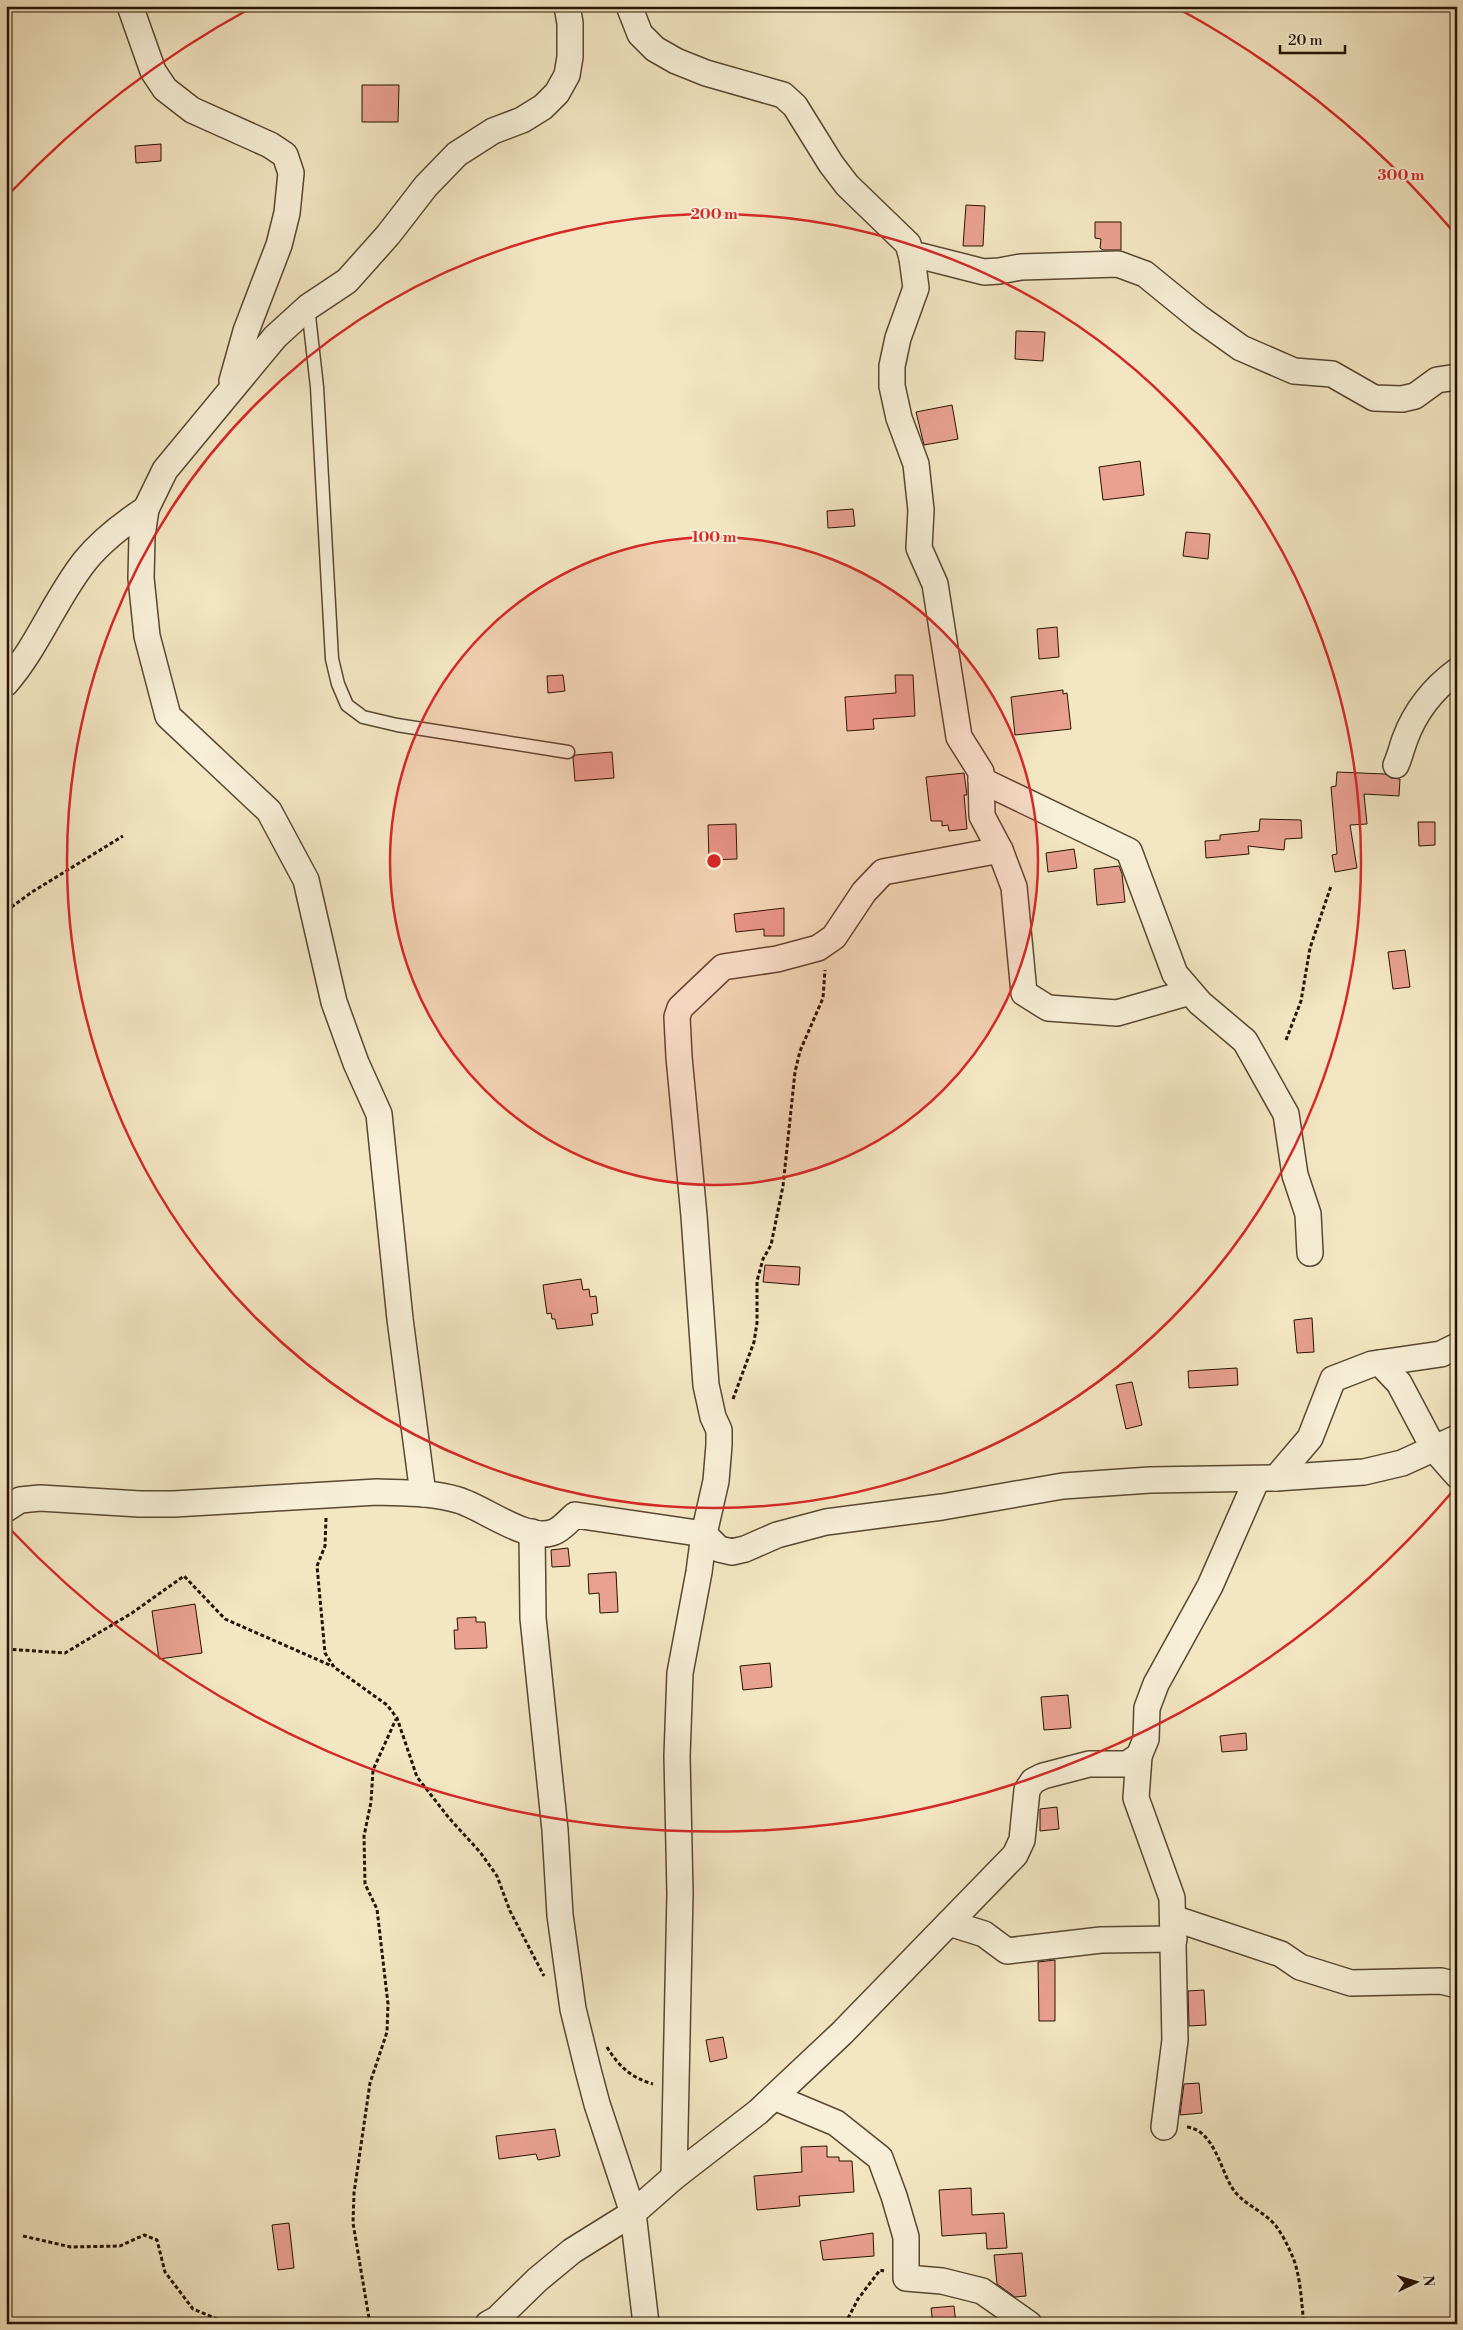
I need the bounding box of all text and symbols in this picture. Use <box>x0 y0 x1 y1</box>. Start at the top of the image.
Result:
scale bar <box>1280 22 1346 54</box>
text: 20 m <box>1288 31 1323 50</box>
text: 300 m <box>1378 166 1425 185</box>
text: 200 m <box>690 205 738 224</box>
text: 100 m <box>692 528 737 547</box>
centre of rings <box>705 852 723 870</box>
north arrow <box>1390 2258 1440 2308</box>
text: N <box>1419 2275 1437 2287</box>

